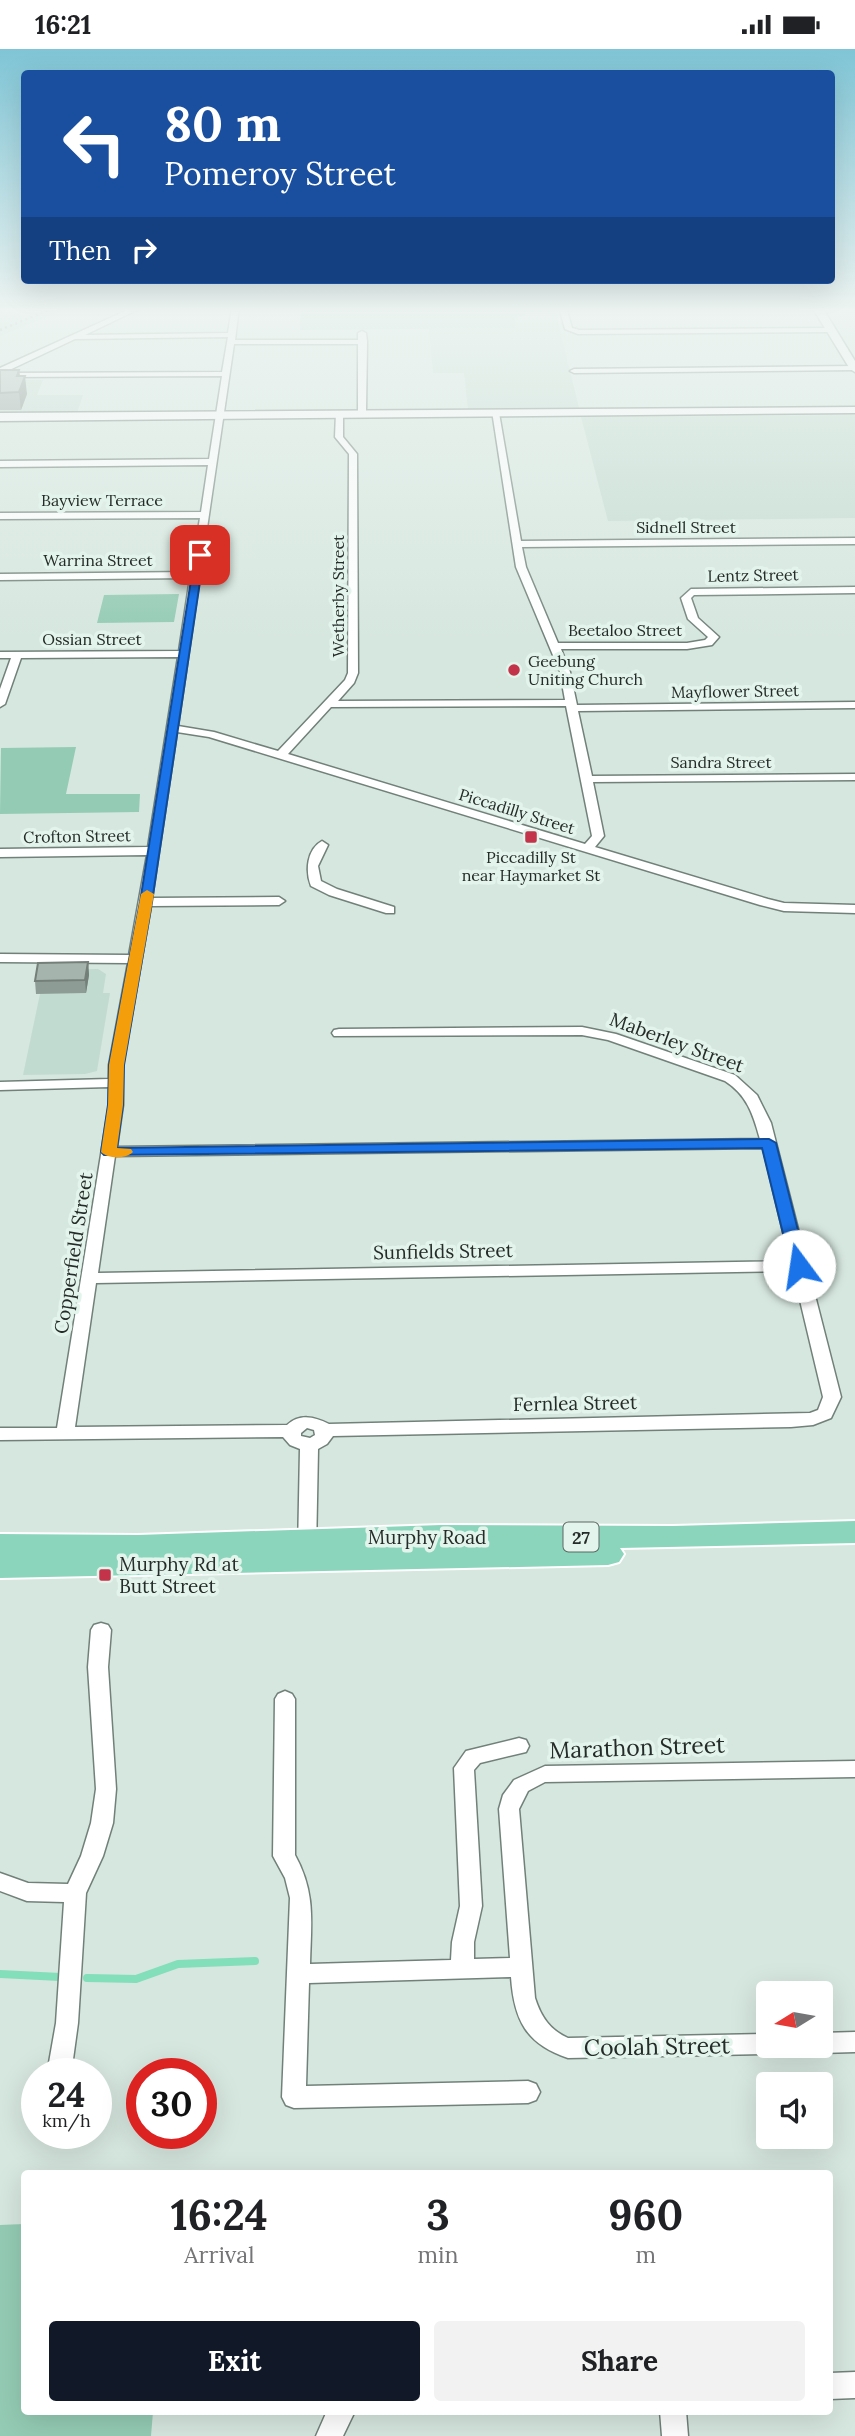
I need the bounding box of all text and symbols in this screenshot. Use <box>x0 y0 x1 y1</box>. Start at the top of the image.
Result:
text: 16:21 <box>35 8 91 41</box>
text: 80 m <box>164 92 281 154</box>
icon: left <box>49 98 140 189</box>
text: Pomeroy Street <box>164 153 396 194</box>
icon: right <box>125 231 163 269</box>
text: Then <box>49 234 111 267</box>
street label: Bayview Terrace <box>41 490 163 510</box>
street label: Sidnell Street <box>636 517 737 537</box>
pin <box>170 525 230 585</box>
street label: Wetherby Street <box>328 534 348 657</box>
icon: arrive <box>181 536 219 574</box>
street label: Warrina Street <box>43 550 154 570</box>
street label: Lentz Street <box>707 564 800 586</box>
street label: Beetaloo Street <box>568 620 683 640</box>
street label: Ossian Street <box>42 629 143 649</box>
place label: Geebung Uniting Church <box>528 651 644 689</box>
marker: Geebung Uniting Church <box>506 662 522 678</box>
street label: Mayflower Street <box>671 680 800 702</box>
street label: Sandra Street <box>670 752 772 772</box>
street label: Piccadilly Street <box>457 784 578 838</box>
street label: Crofton Street <box>23 825 132 847</box>
marker: Piccadilly St near Haymarket St <box>523 829 539 845</box>
place label: Piccadilly St near Haymarket St <box>462 847 601 885</box>
street label: Maberley Street <box>607 1007 748 1078</box>
street label: Copperfield Street <box>48 1170 98 1335</box>
position arrow <box>762 1229 836 1303</box>
street label: Sunfields Street <box>373 1238 514 1264</box>
street label: Fernlea Street <box>513 1390 638 1416</box>
road number: 27 <box>564 1523 598 1552</box>
street label: Murphy Road <box>368 1525 486 1549</box>
place label: Murphy Rd at Butt Street <box>119 1552 239 1598</box>
marker: Murphy Rd at Butt Street <box>97 1567 113 1583</box>
street label: Marathon Street <box>549 1729 725 1765</box>
north arrow <box>756 1981 833 2058</box>
map controls <box>756 1981 833 2149</box>
street label: Coolah Street <box>584 2030 730 2062</box>
speed limit sign: 30 <box>126 2058 217 2149</box>
text: 24 <box>48 2072 85 2117</box>
button: sound <box>756 2072 833 2149</box>
text: km/h <box>42 2109 91 2132</box>
text: 16:24 <box>171 2188 268 2242</box>
text: 3 <box>426 2188 450 2242</box>
text: 960 <box>608 2188 683 2242</box>
text: Arrival <box>184 2240 254 2269</box>
text: min <box>418 2240 459 2269</box>
text: m <box>635 2240 656 2269</box>
button: Exit <box>49 2321 420 2401</box>
button: Share <box>434 2321 805 2401</box>

